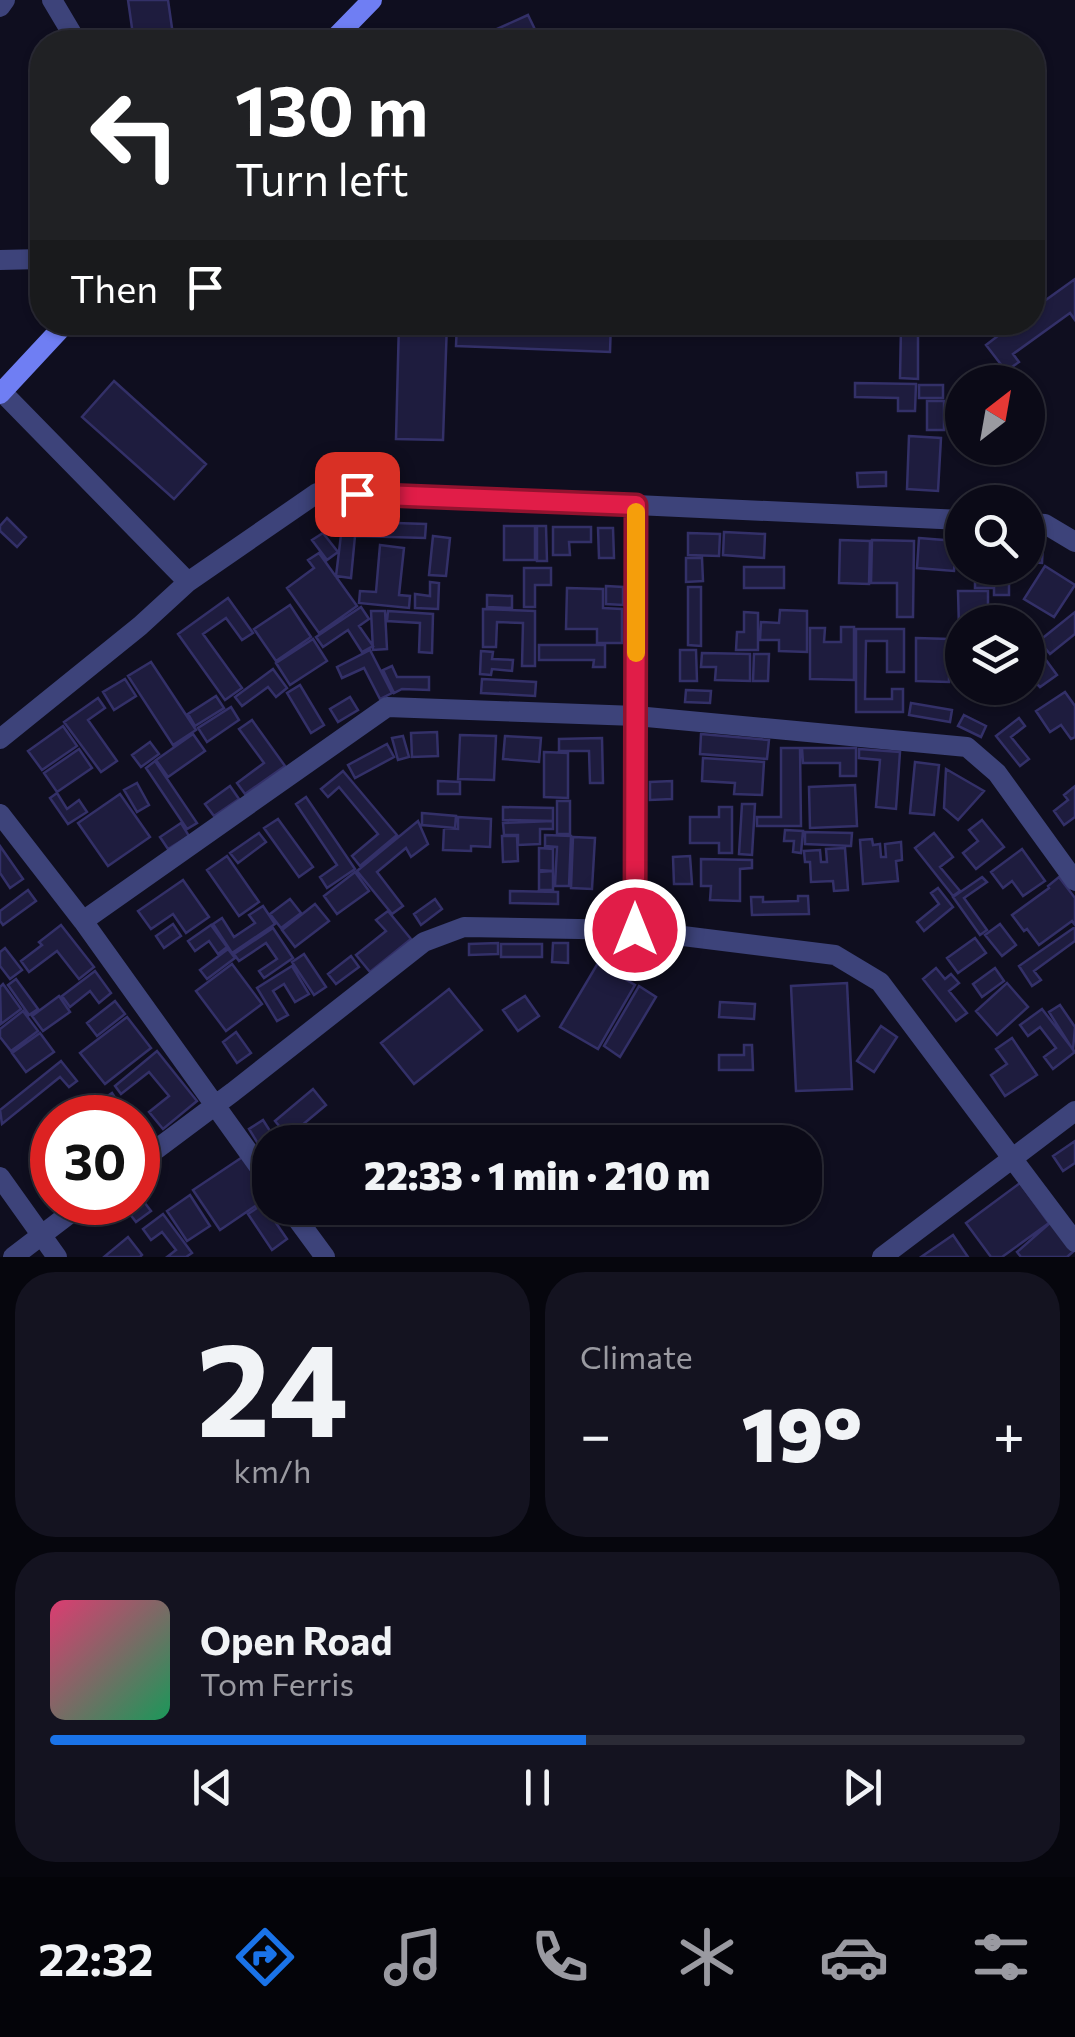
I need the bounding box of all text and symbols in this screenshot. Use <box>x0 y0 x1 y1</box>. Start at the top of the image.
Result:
text: 130 m <box>235 65 428 150</box>
icon: left <box>70 70 200 200</box>
text: Turn left <box>235 150 409 205</box>
icon: arrive <box>178 260 233 315</box>
text: Then <box>70 264 158 311</box>
north arrow <box>945 365 1045 465</box>
map controls <box>945 365 1045 705</box>
pin <box>315 452 400 537</box>
icon: arrive <box>330 467 385 522</box>
button: search <box>945 485 1045 585</box>
button: layers <box>945 605 1045 705</box>
position arrow <box>583 878 687 982</box>
speed limit sign: 30 <box>30 1095 160 1225</box>
text: 22:33 · 1 min · 210 m <box>364 1151 710 1198</box>
text: 24 <box>197 1305 348 1464</box>
text: Climate <box>580 1336 693 1376</box>
text: 19° <box>742 1386 862 1477</box>
text: − <box>580 1399 611 1466</box>
text: + <box>993 1399 1025 1466</box>
text: km/h <box>234 1450 311 1490</box>
text: Open Road <box>200 1616 393 1663</box>
text: Tom Ferris <box>200 1663 354 1703</box>
icon: previous <box>185 1760 240 1815</box>
icon: pause <box>510 1760 565 1815</box>
icon: next <box>835 1760 890 1815</box>
icon: directions <box>230 1922 300 1992</box>
icon: music <box>378 1922 448 1992</box>
icon: phone <box>525 1922 595 1992</box>
icon: climate <box>672 1922 742 1992</box>
icon: car <box>819 1922 889 1992</box>
icon: filters <box>966 1922 1036 1992</box>
text: 22:32 <box>39 1930 153 1985</box>

